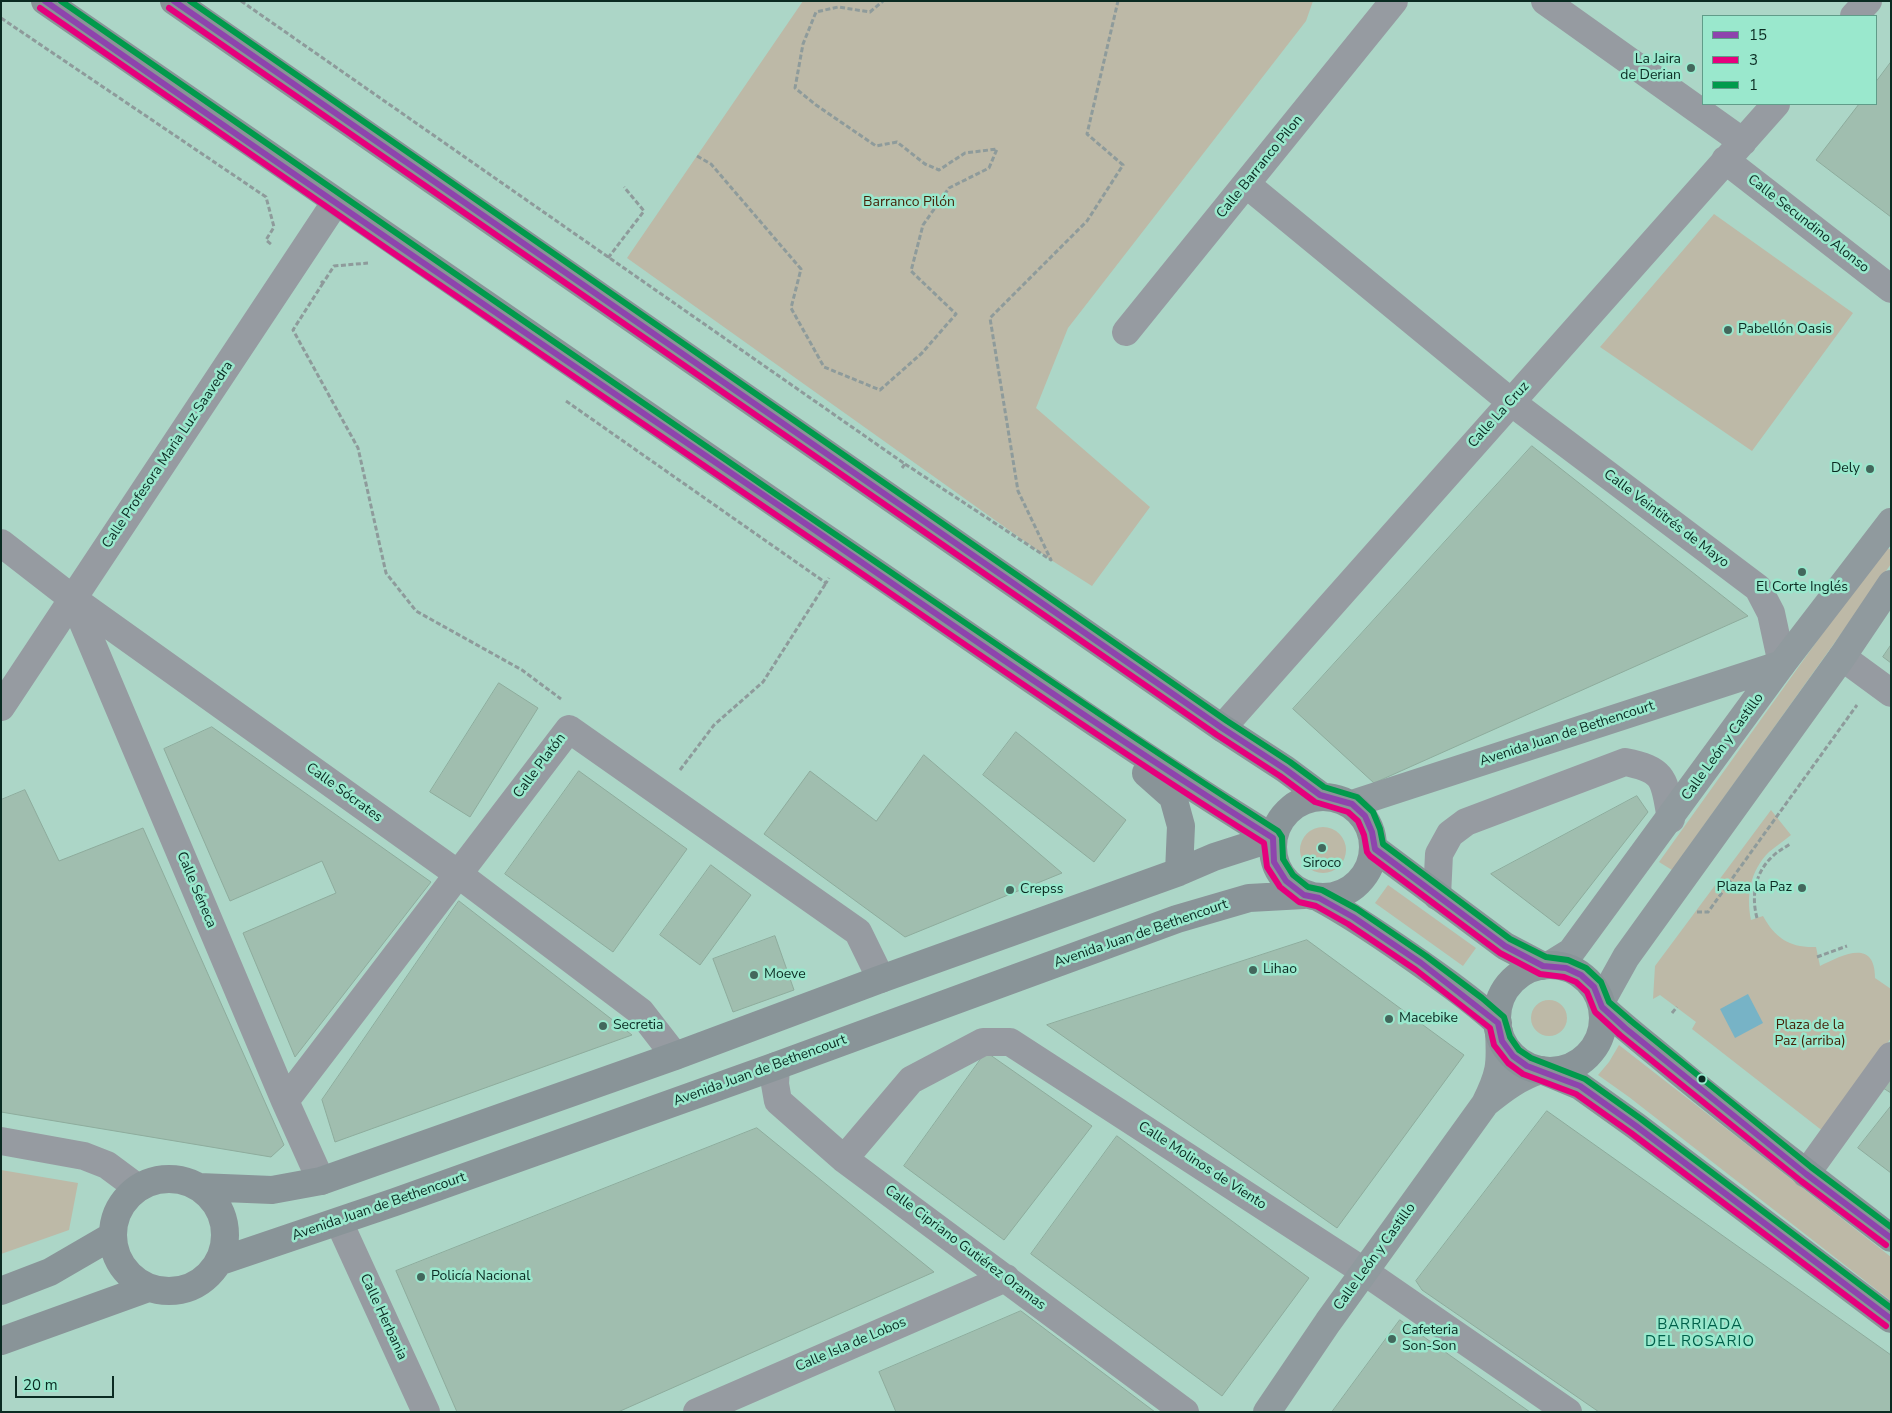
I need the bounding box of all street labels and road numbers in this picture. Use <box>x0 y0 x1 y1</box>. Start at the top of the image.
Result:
street label: Calle Barranco Pilon <box>1213 112 1307 222</box>
street label: Calle Secundino Alonso <box>1744 171 1872 277</box>
street label: Calle Profesora Maria Luz Saavedra <box>99 358 237 552</box>
street label: Calle La Cruz <box>1465 378 1533 452</box>
street label: Calle Veintitrés de Mayo <box>1600 466 1732 572</box>
street label: Calle León y Castillo <box>1678 690 1768 804</box>
street label: Avenida Juan de Bethencourt <box>1477 698 1657 770</box>
street label: Calle Platón <box>510 730 570 802</box>
street label: Calle Sócrates <box>303 760 385 826</box>
street label: Calle Séneca <box>172 849 220 931</box>
street label: Avenida Juan de Bethencourt <box>1052 896 1230 972</box>
street label: Avenida Juan de Bethencourt <box>671 1032 849 1110</box>
street label: Calle Molinos de Viento <box>1135 1118 1269 1214</box>
street label: Avenida Juan de Bethencourt <box>290 1169 468 1245</box>
street label: Calle Cipriano Gutiérez Oramas <box>881 1182 1049 1314</box>
street label: Calle León y Castillo <box>1330 1200 1420 1314</box>
street label: Calle Herbania <box>356 1271 410 1363</box>
street label: Calle Isla de Lobos <box>793 1314 909 1376</box>

